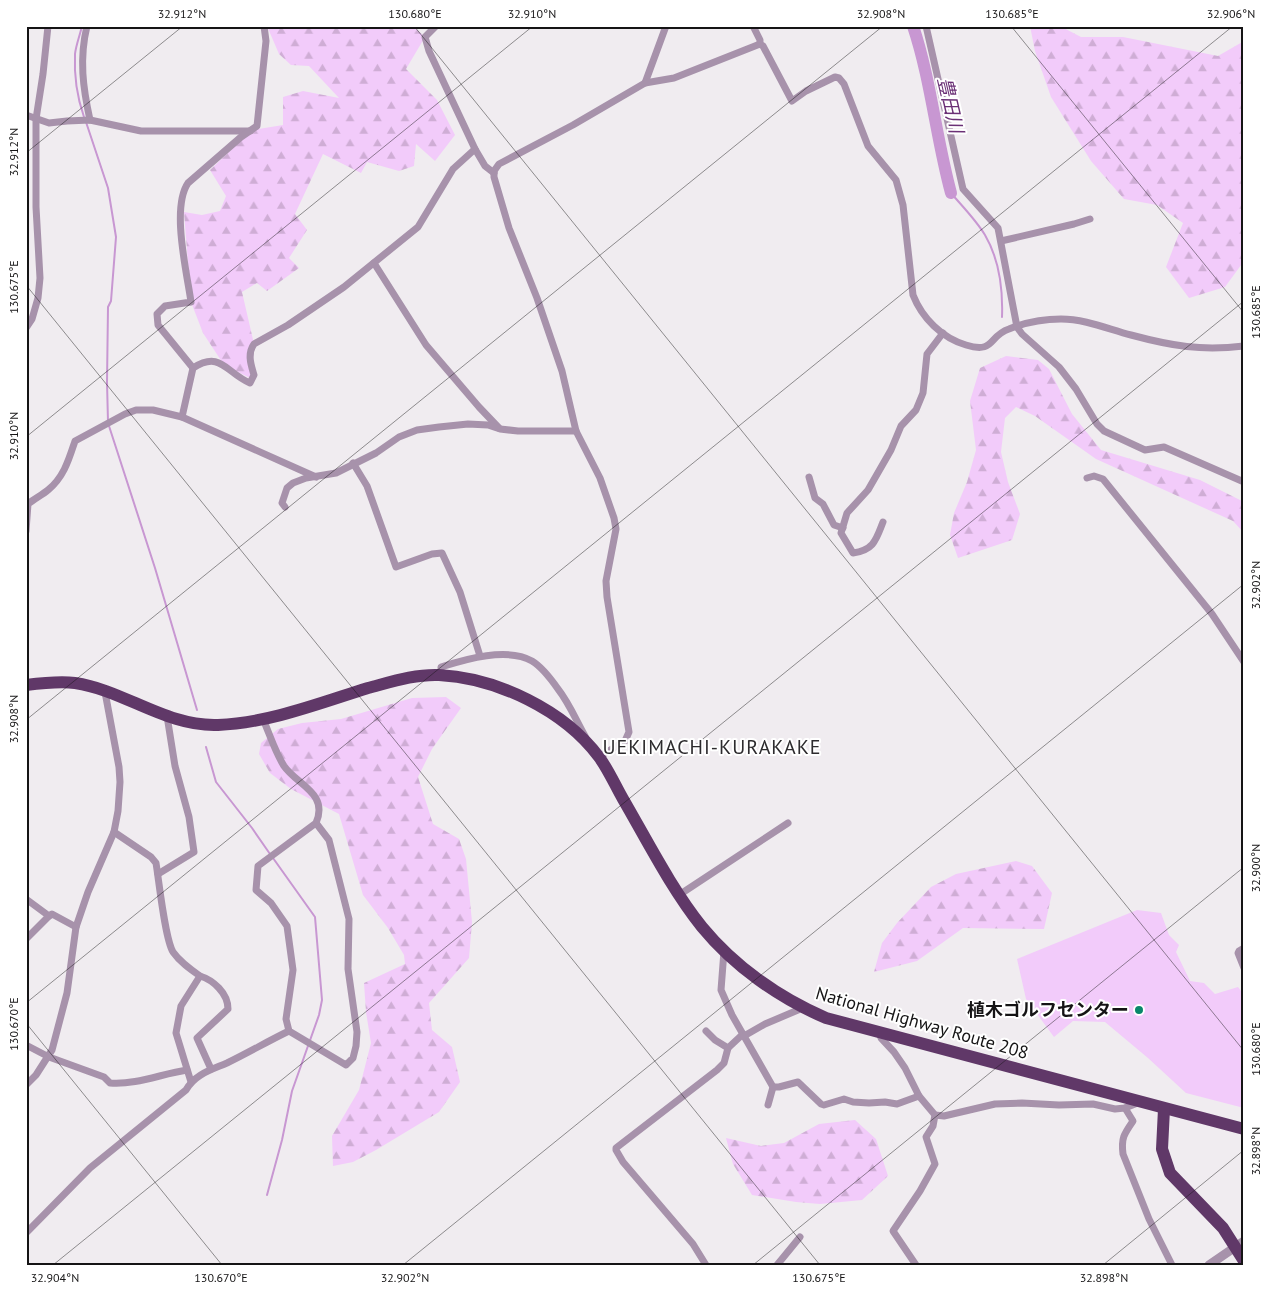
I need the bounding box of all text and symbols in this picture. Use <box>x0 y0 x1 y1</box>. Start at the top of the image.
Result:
text: 32.912°N <box>158 6 206 21</box>
text: 130.680°E <box>388 6 442 21</box>
text: 32.910°N <box>508 6 556 21</box>
text: 32.908°N <box>857 6 905 21</box>
text: 130.685°E <box>985 6 1039 21</box>
text: 32.906°N <box>1207 6 1255 21</box>
water label: 豊田川 <box>933 75 970 137</box>
text: 32.912°N <box>6 128 21 176</box>
text: 130.675°E <box>6 260 21 314</box>
text: 130.685°E <box>1248 285 1263 339</box>
text: 32.910°N <box>6 412 21 460</box>
text: 32.902°N <box>1248 561 1263 609</box>
text: 32.908°N <box>6 695 21 743</box>
district label: UEKIMACHI-KURAKAKE <box>602 734 822 760</box>
text: 32.900°N <box>1248 844 1263 892</box>
street label: National Highway Route 208 <box>813 981 1031 1064</box>
text: 130.670°E <box>6 997 21 1051</box>
place label: 植木ゴルフセンター <box>967 998 1129 1021</box>
marker: 植木ゴルフセンター <box>1133 1004 1145 1016</box>
text: 130.680°E <box>1248 1022 1263 1076</box>
text: 32.898°N <box>1248 1127 1263 1175</box>
text: 32.904°N <box>31 1270 79 1285</box>
text: 130.670°E <box>194 1270 248 1285</box>
text: 32.902°N <box>381 1270 429 1285</box>
text: 130.675°E <box>792 1270 846 1285</box>
text: 32.898°N <box>1080 1270 1128 1285</box>

